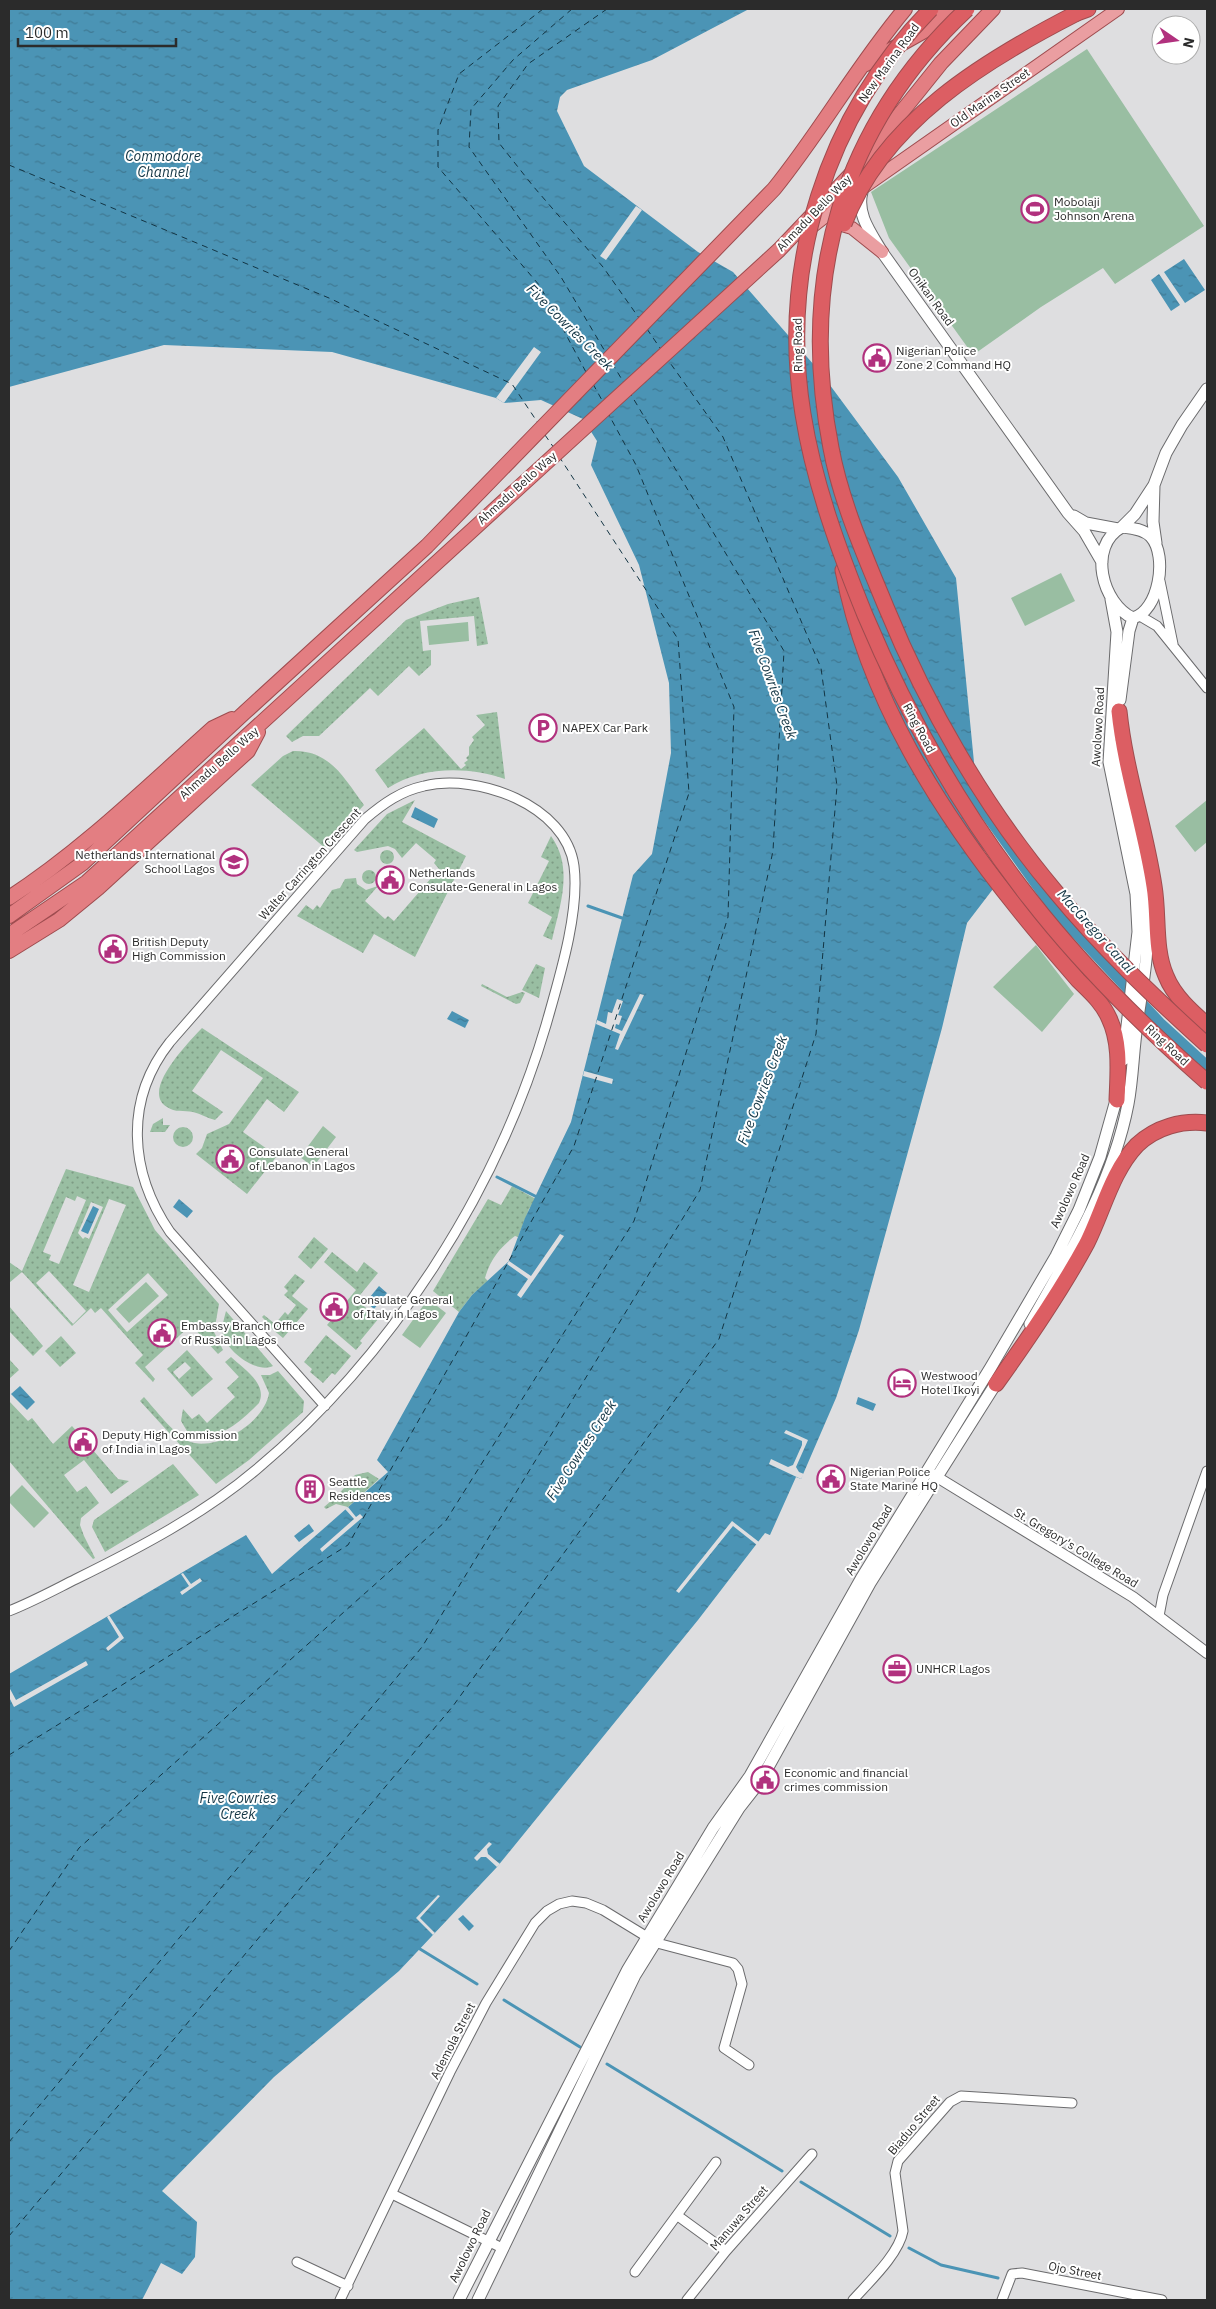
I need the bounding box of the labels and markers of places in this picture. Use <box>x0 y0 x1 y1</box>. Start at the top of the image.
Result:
sports icon: Mobolaji Johnson Arena <box>1020 194 1050 224</box>
place label: Mobolaji Johnson Arena <box>1054 194 1135 223</box>
public building icon: Nigerian Police Zone 2 Command HQ <box>862 343 892 373</box>
place label: Nigerian Police Zone 2 Command HQ <box>896 343 1011 372</box>
parking icon: NAPEX Car Park <box>528 713 558 743</box>
place label: NAPEX Car Park <box>562 720 649 735</box>
place label: Netherlands International School Lagos <box>75 847 215 876</box>
school or university icon: Netherlands International School Lagos <box>219 847 249 877</box>
public building icon: Netherlands Consulate-General in Lagos <box>375 865 405 895</box>
place label: Netherlands Consulate-General in Lagos <box>409 865 557 894</box>
public building icon: British Deputy High Commission <box>98 934 128 964</box>
place label: British Deputy High Commission <box>132 934 226 963</box>
public building icon: Consulate General of Lebanon in Lagos <box>215 1144 245 1174</box>
place label: Consulate General of Lebanon in Lagos <box>249 1144 355 1173</box>
public building icon: Consulate General of Italy in Lagos <box>319 1292 349 1322</box>
place label: Consulate General of Italy in Lagos <box>353 1292 452 1321</box>
public building icon: Embassy Branch Office of Russia in Lagos <box>147 1318 177 1348</box>
place label: Embassy Branch Office of Russia in Lagos <box>181 1318 305 1347</box>
hotel icon: Westwood Hotel Ikoyi <box>887 1368 917 1398</box>
place label: Westwood Hotel Ikoyi <box>921 1368 980 1397</box>
public building icon: Deputy High Commission of India in Lagos <box>68 1427 98 1457</box>
place label: Deputy High Commission of India in Lagos <box>102 1427 237 1456</box>
public building icon: Nigerian Police State Marine HQ <box>816 1464 846 1494</box>
place label: Nigerian Police State Marine HQ <box>850 1464 938 1493</box>
building icon: Seattle Residences <box>295 1474 325 1504</box>
place label: Seattle Residences <box>329 1474 391 1503</box>
office icon: UNHCR Lagos <box>882 1654 912 1684</box>
place label: UNHCR Lagos <box>916 1661 990 1676</box>
public building icon: Economic and financial crimes commission <box>750 1765 780 1795</box>
place label: Economic and financial crimes commission <box>784 1765 908 1794</box>

